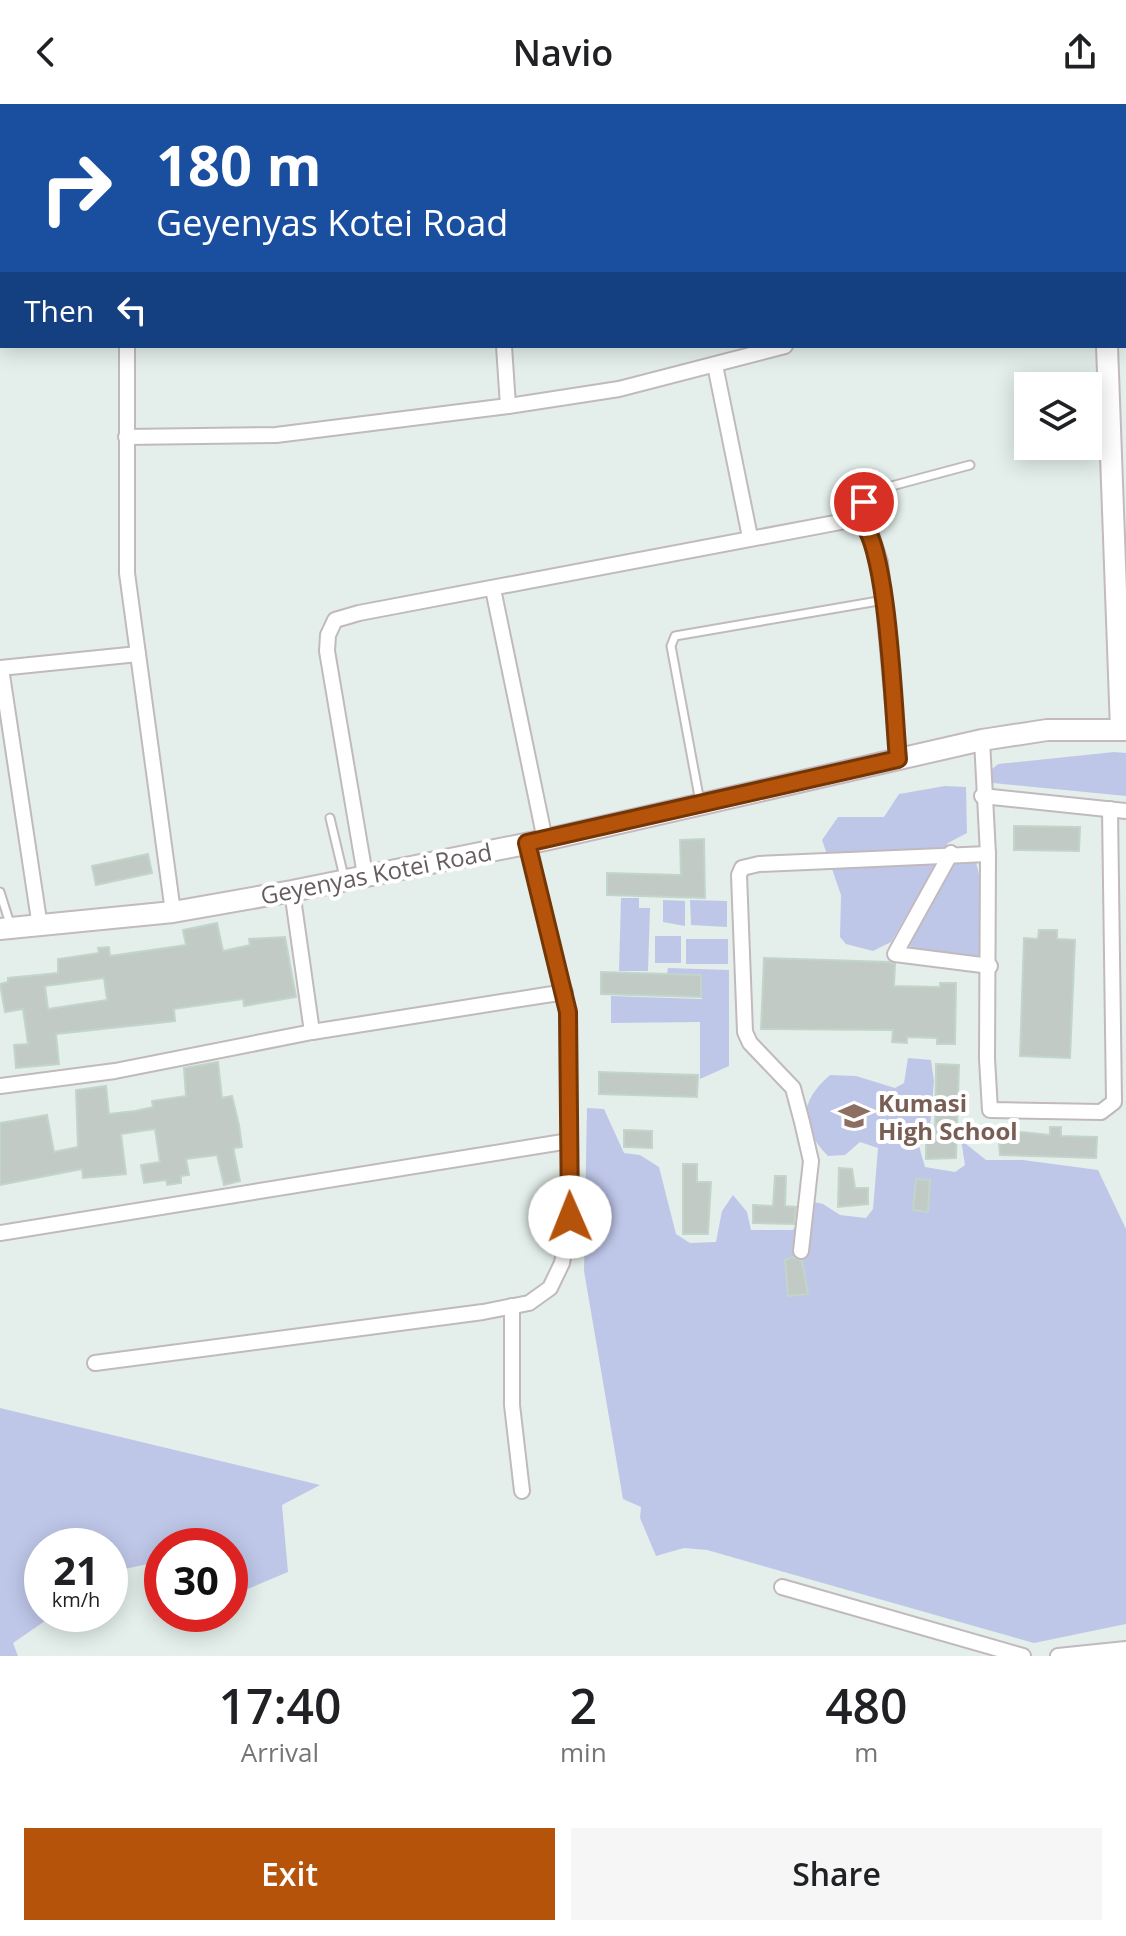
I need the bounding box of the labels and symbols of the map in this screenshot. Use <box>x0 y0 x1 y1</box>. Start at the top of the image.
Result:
pin <box>830 468 898 536</box>
street label: Geyenyas Kotei Road <box>258 834 494 912</box>
place label: Kumasi High School <box>878 1086 1018 1147</box>
school or university icon: Kumasi High School <box>837 1099 871 1133</box>
position arrow <box>528 1175 612 1259</box>
speed limit sign: 30 <box>144 1528 248 1632</box>

